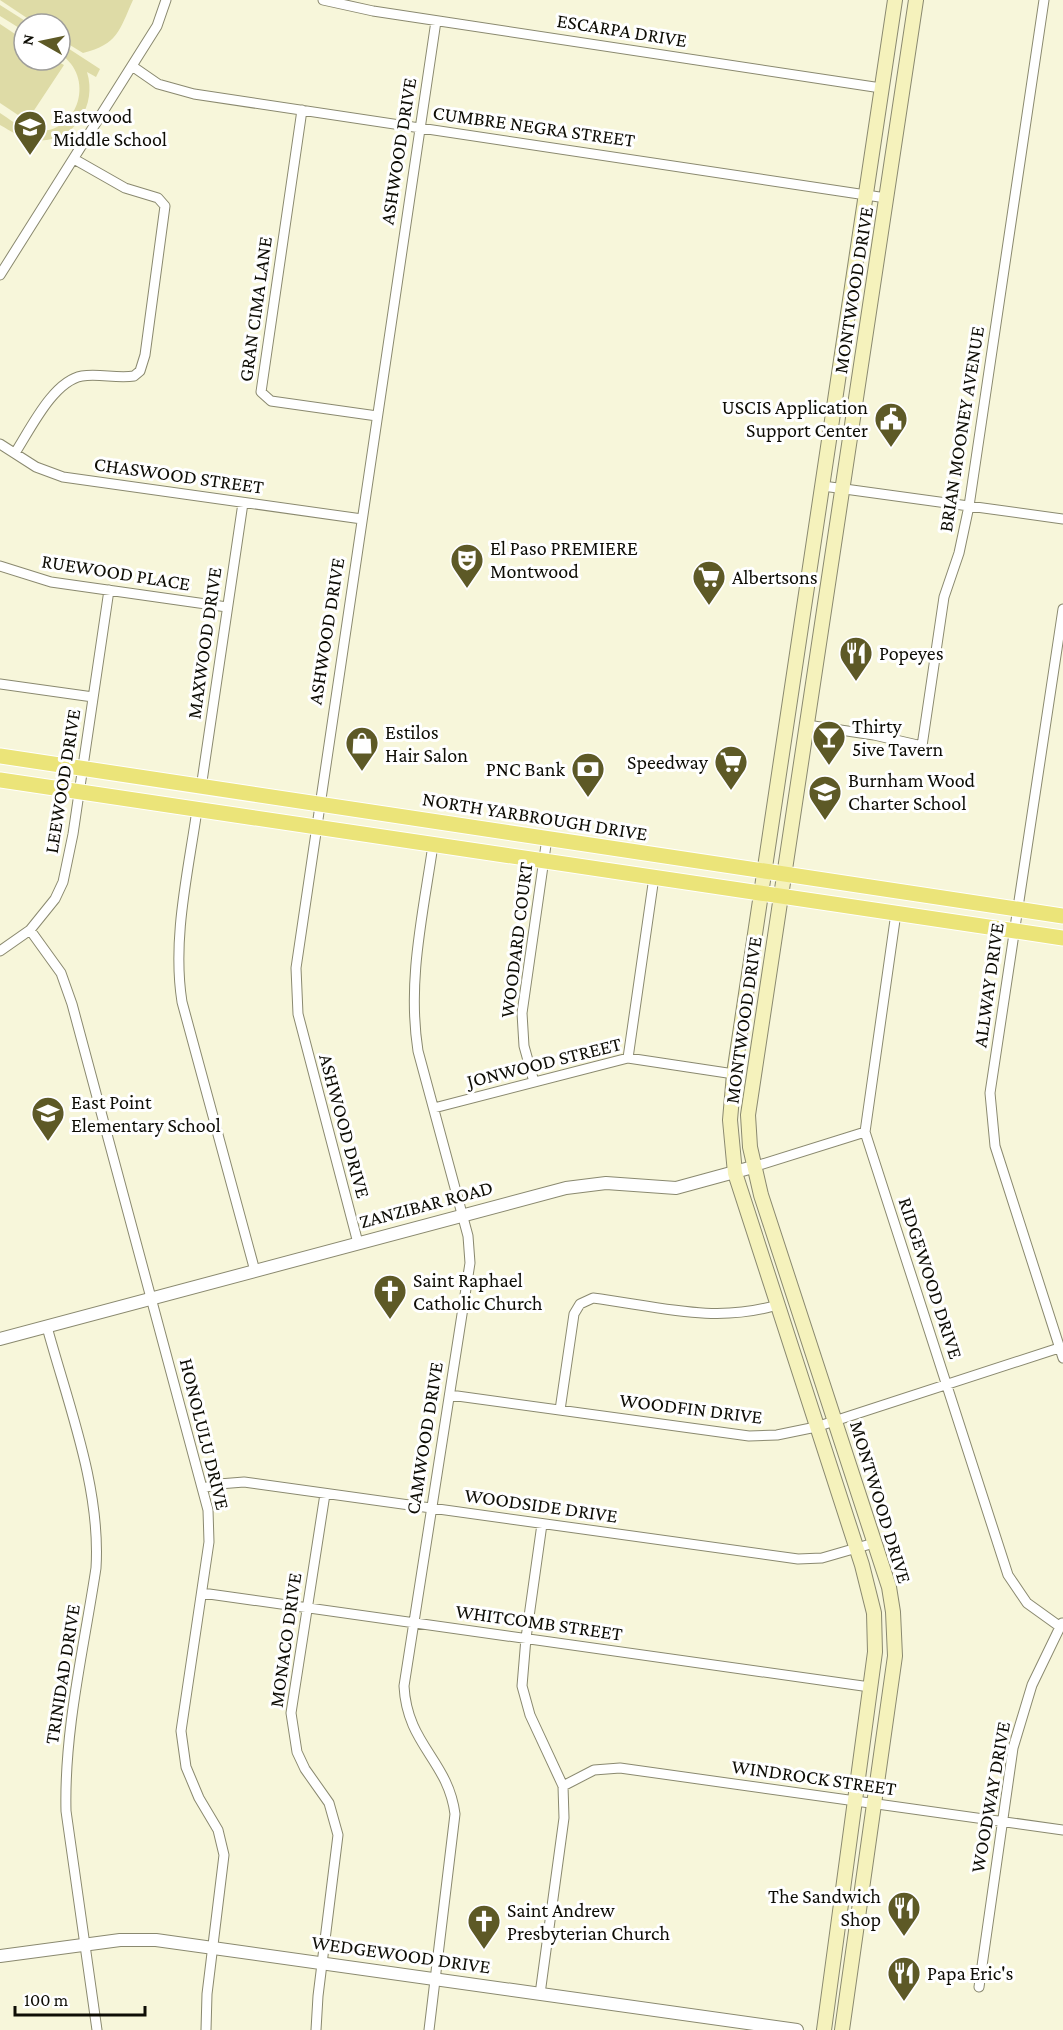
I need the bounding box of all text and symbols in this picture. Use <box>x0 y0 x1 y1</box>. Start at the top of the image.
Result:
street label: ESCARPA DRIVE <box>555 9 689 51</box>
north arrow <box>12 12 72 72</box>
text: N <box>18 33 37 46</box>
street label: ASHWOOD DRIVE <box>376 76 420 226</box>
street label: CUMBRE NEGRA STREET <box>431 101 637 151</box>
place label: Eastwood Middle School <box>53 105 167 150</box>
school or university icon: Eastwood Middle School <box>12 109 48 156</box>
street label: MONTWOOD DRIVE <box>829 205 877 375</box>
street label: GRAN CIMA LANE <box>234 235 276 383</box>
street label: BRIAN MOONEY AVENUE <box>934 324 988 533</box>
place label: USCIS Application Support Center <box>722 396 868 442</box>
public building icon: USCIS Application Support Center <box>873 401 909 448</box>
street label: CHASWOOD STREET <box>93 452 265 498</box>
place label: El Paso PREMIERE Montwood <box>490 537 638 582</box>
theatre icon: El Paso PREMIERE Montwood <box>449 542 485 589</box>
street label: RUEWOOD PLACE <box>40 549 192 595</box>
street label: ASHWOOD DRIVE <box>304 556 348 706</box>
supermarket icon: Albertsons <box>691 559 727 606</box>
street label: MAXWOOD DRIVE <box>182 566 226 720</box>
place label: Albertsons <box>732 566 818 588</box>
restaurant icon: Popeyes <box>838 635 874 682</box>
place label: Popeyes <box>879 642 944 665</box>
street label: LEEWOOD DRIVE <box>40 707 84 855</box>
place label: Thirty 5ive Tavern <box>852 715 944 760</box>
bar icon: Thirty 5ive Tavern <box>811 719 847 766</box>
place label: Estilos Hair Salon <box>385 721 468 766</box>
shop icon: Estilos Hair Salon <box>344 725 380 772</box>
supermarket icon: Speedway <box>713 744 749 791</box>
bank icon: PNC Bank <box>570 751 606 798</box>
place label: Speedway <box>627 751 709 774</box>
place label: PNC Bank <box>486 758 565 780</box>
place label: Burnham Wood Charter School <box>848 769 976 814</box>
school or university icon: Burnham Wood Charter School <box>807 774 843 821</box>
street label: NORTH YARBROUGH DRIVE <box>421 787 649 845</box>
street label: WOODARD COURT <box>496 861 537 1019</box>
street label: ALLWAY DRIVE <box>968 921 1008 1049</box>
street label: MONTWOOD DRIVE <box>720 935 766 1105</box>
street label: JONWOOD STREET <box>463 1032 624 1093</box>
street label: ASHWOOD DRIVE <box>315 1051 375 1201</box>
place label: East Point Elementary School <box>71 1091 221 1137</box>
school or university icon: East Point Elementary School <box>30 1095 66 1142</box>
street label: ZANZIBAR ROAD <box>357 1176 495 1232</box>
street label: RIDGEWOOD DRIVE <box>895 1195 968 1362</box>
place label: Saint Raphael Catholic Church <box>413 1269 543 1314</box>
church icon: Saint Raphael Catholic Church <box>372 1273 408 1320</box>
street label: HONOLULU DRIVE <box>176 1356 234 1512</box>
street label: CAMWOOD DRIVE <box>401 1360 447 1516</box>
street label: WOODFIN DRIVE <box>618 1388 764 1428</box>
street label: MONTWOOD DRIVE <box>846 1418 916 1586</box>
street label: WOODSIDE DRIVE <box>463 1483 619 1527</box>
street label: MONACO DRIVE <box>265 1571 305 1709</box>
street label: WHITCOMB STREET <box>454 1599 624 1645</box>
street label: TRINIDAD DRIVE <box>40 1602 84 1746</box>
street label: WOODWAY DRIVE <box>966 1720 1014 1874</box>
street label: WINDROCK STREET <box>730 1755 898 1799</box>
place label: The Sandwich Shop <box>768 1885 881 1931</box>
restaurant icon: The Sandwich Shop <box>886 1890 922 1937</box>
place label: Saint Andrew Presbyterian Church <box>507 1899 670 1945</box>
church icon: Saint Andrew Presbyterian Church <box>466 1903 502 1950</box>
street label: WEDGEWOOD DRIVE <box>310 1931 492 1977</box>
restaurant icon: Papa Eric's <box>886 1955 922 2002</box>
place label: Papa Eric's <box>927 1962 1014 1985</box>
scale bar <box>15 1979 146 2017</box>
text: 100 m <box>24 1990 69 2010</box>

